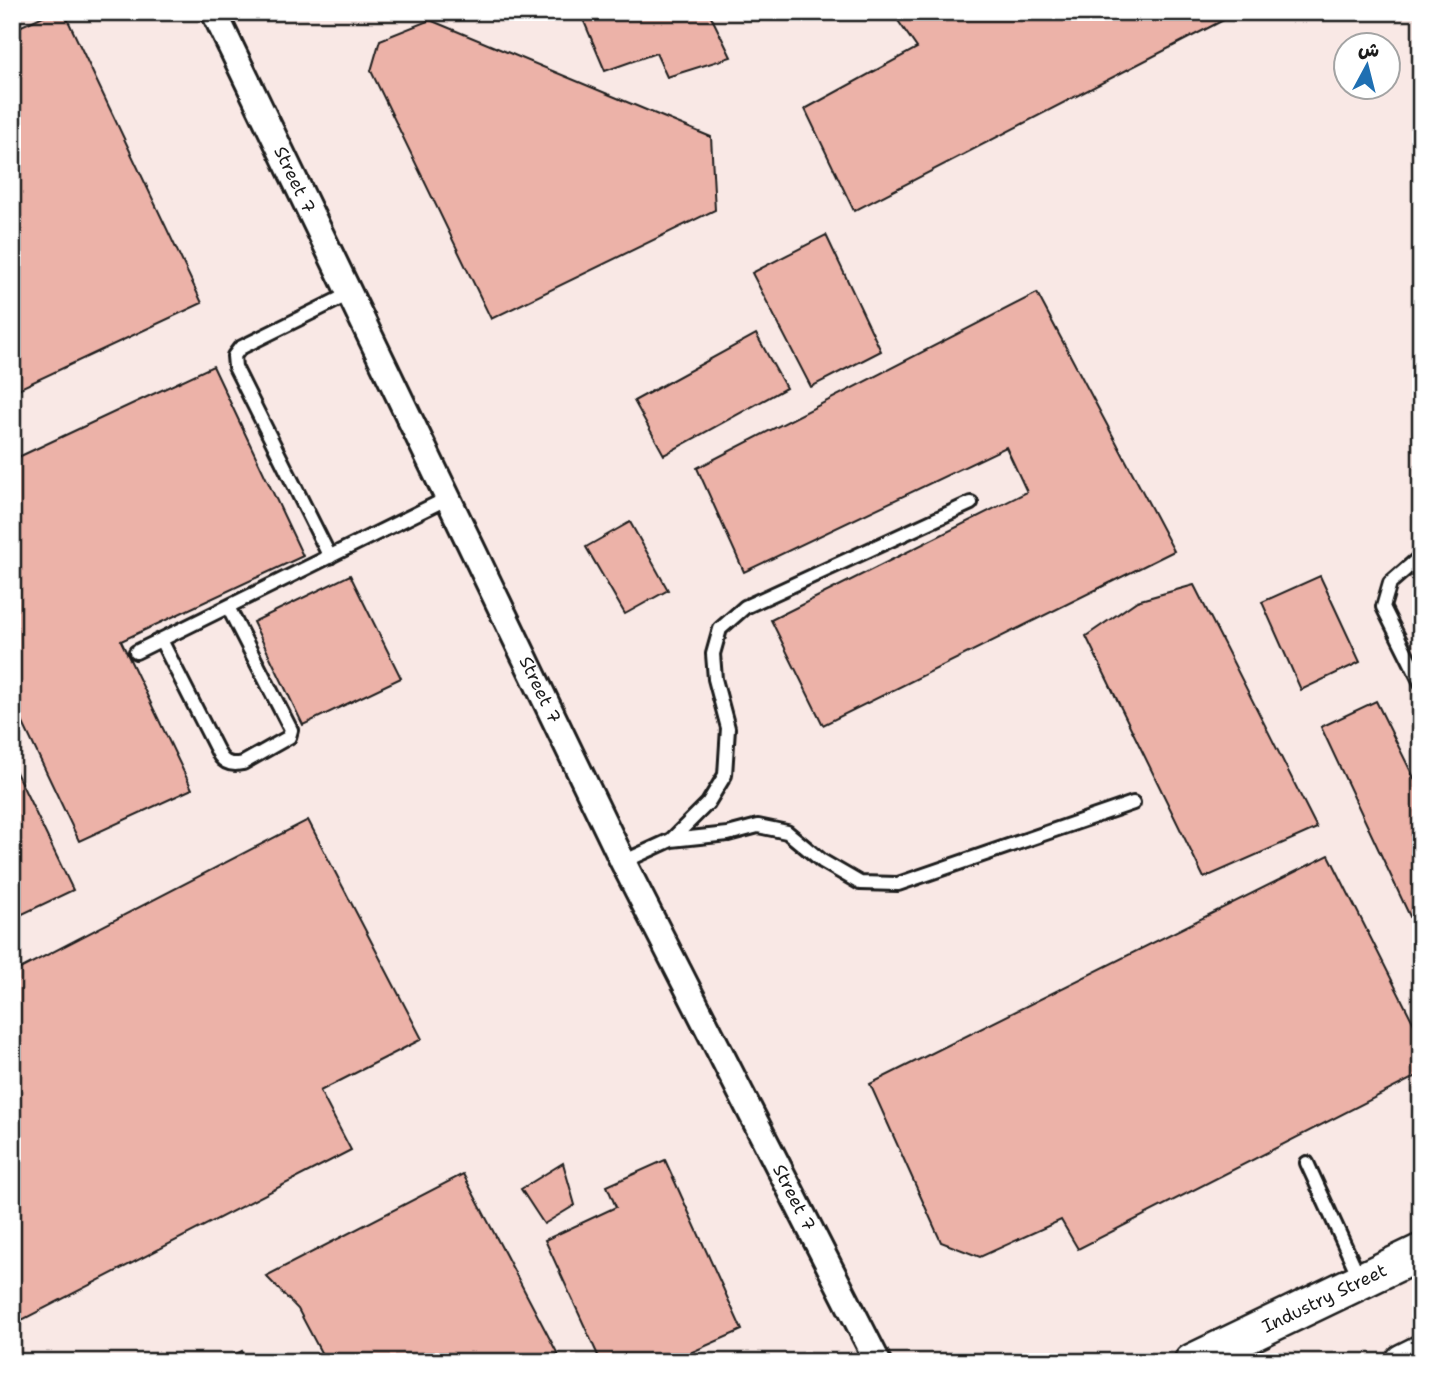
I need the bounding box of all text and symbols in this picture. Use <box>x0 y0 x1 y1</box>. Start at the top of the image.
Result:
north arrow <box>1332 32 1402 102</box>
text: ش <box>1357 36 1381 63</box>
street label: Street 7 <box>268 142 321 217</box>
street label: Street 7 <box>514 652 566 727</box>
street label: Street 7 <box>767 1160 821 1235</box>
street label: Industry Street <box>1258 1258 1391 1339</box>

